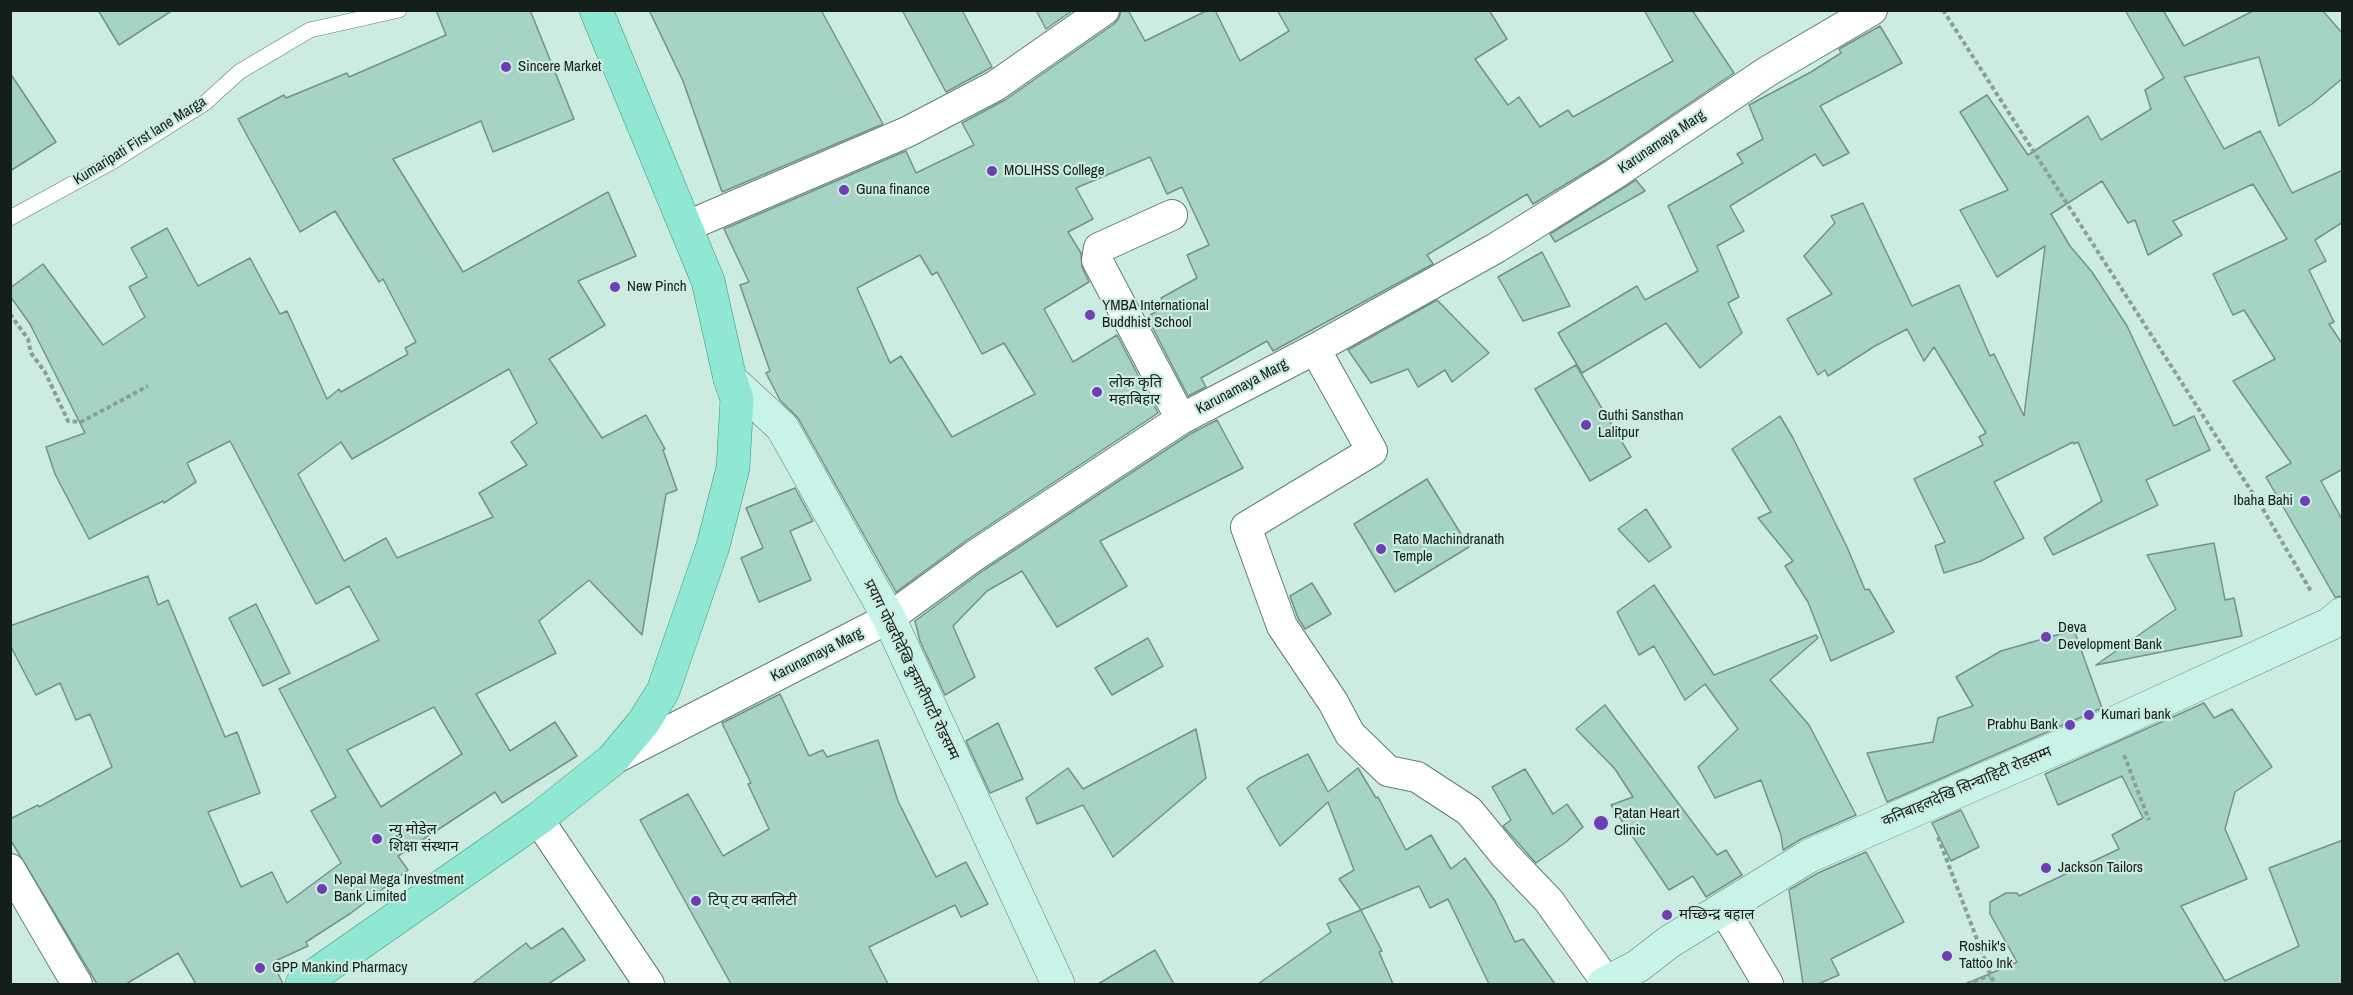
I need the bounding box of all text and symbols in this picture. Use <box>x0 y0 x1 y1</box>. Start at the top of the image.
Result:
place label: Sincere Market <box>518 58 601 76</box>
marker: Sincere Market <box>499 60 513 74</box>
street label: Kumaripati First lane Marga <box>70 93 210 189</box>
street label: Karunamaya Marg <box>1615 106 1709 178</box>
place label: MOLIHSS College <box>1004 162 1104 180</box>
marker: MOLIHSS College <box>985 164 999 178</box>
place label: Guna finance <box>856 181 930 199</box>
marker: Guna finance <box>837 183 851 197</box>
place label: New Pinch <box>627 278 686 296</box>
marker: New Pinch <box>608 280 622 294</box>
place label: YMBA International Buddhist School <box>1102 297 1209 332</box>
marker: YMBA International Buddhist School <box>1083 308 1097 322</box>
street label: Karunamaya Marg <box>1193 355 1291 419</box>
place label: लोक कृति महाबिहार <box>1109 374 1162 409</box>
marker: लोक कृति महाबिहार <box>1090 385 1104 399</box>
place label: Guthi Sansthan Lalitpur <box>1598 407 1683 442</box>
marker: Guthi Sansthan Lalitpur <box>1579 418 1593 432</box>
place label: Ibaha Bahi <box>2233 492 2293 510</box>
marker: Ibaha Bahi <box>2298 494 2312 508</box>
place label: Rato Machindranath Temple <box>1393 531 1504 566</box>
marker: Rato Machindranath Temple <box>1374 542 1388 556</box>
street label: प्रयाग पोखरीदेखि कुमारीपाटी रोडसम्म <box>859 577 963 763</box>
place label: Deva Development Bank <box>2058 619 2162 654</box>
street label: Karunamaya Marg <box>768 624 866 686</box>
marker: Deva Development Bank <box>2039 630 2053 644</box>
place label: Kumari bank <box>2101 706 2171 724</box>
marker: Kumari bank <box>2082 708 2096 722</box>
place label: Prabhu Bank <box>1987 716 2058 734</box>
marker: Prabhu Bank <box>2063 718 2077 732</box>
street label: कनिबाहलदेखि सिन्चाहिटी रोडसम्म <box>1880 743 2054 831</box>
place label: Patan Heart Clinic <box>1614 805 1680 840</box>
marker: Patan Heart Clinic <box>1592 814 1610 832</box>
place label: न्यु मोडेल शिक्षा संस्थान <box>389 821 459 856</box>
marker: न्यु मोडेल शिक्षा संस्थान <box>370 832 384 846</box>
place label: Jackson Tailors <box>2058 859 2143 877</box>
marker: Jackson Tailors <box>2039 861 2053 875</box>
place label: Nepal Mega Investment Bank Limited <box>334 871 464 906</box>
marker: Nepal Mega Investment Bank Limited <box>315 882 329 896</box>
place label: टिप् टप क्वालिटी <box>708 892 797 910</box>
marker: टिप् टप क्वालिटी <box>689 894 703 908</box>
place label: मच्छिन्द्र बहाल <box>1679 906 1754 924</box>
marker: मच्छिन्द्र बहाल <box>1660 908 1674 922</box>
place label: Roshik's Tattoo Ink <box>1959 938 2013 973</box>
marker: Roshik's Tattoo Ink <box>1940 949 1954 963</box>
place label: GPP Mankind Pharmacy <box>272 959 407 977</box>
marker: GPP Mankind Pharmacy <box>253 961 267 975</box>

